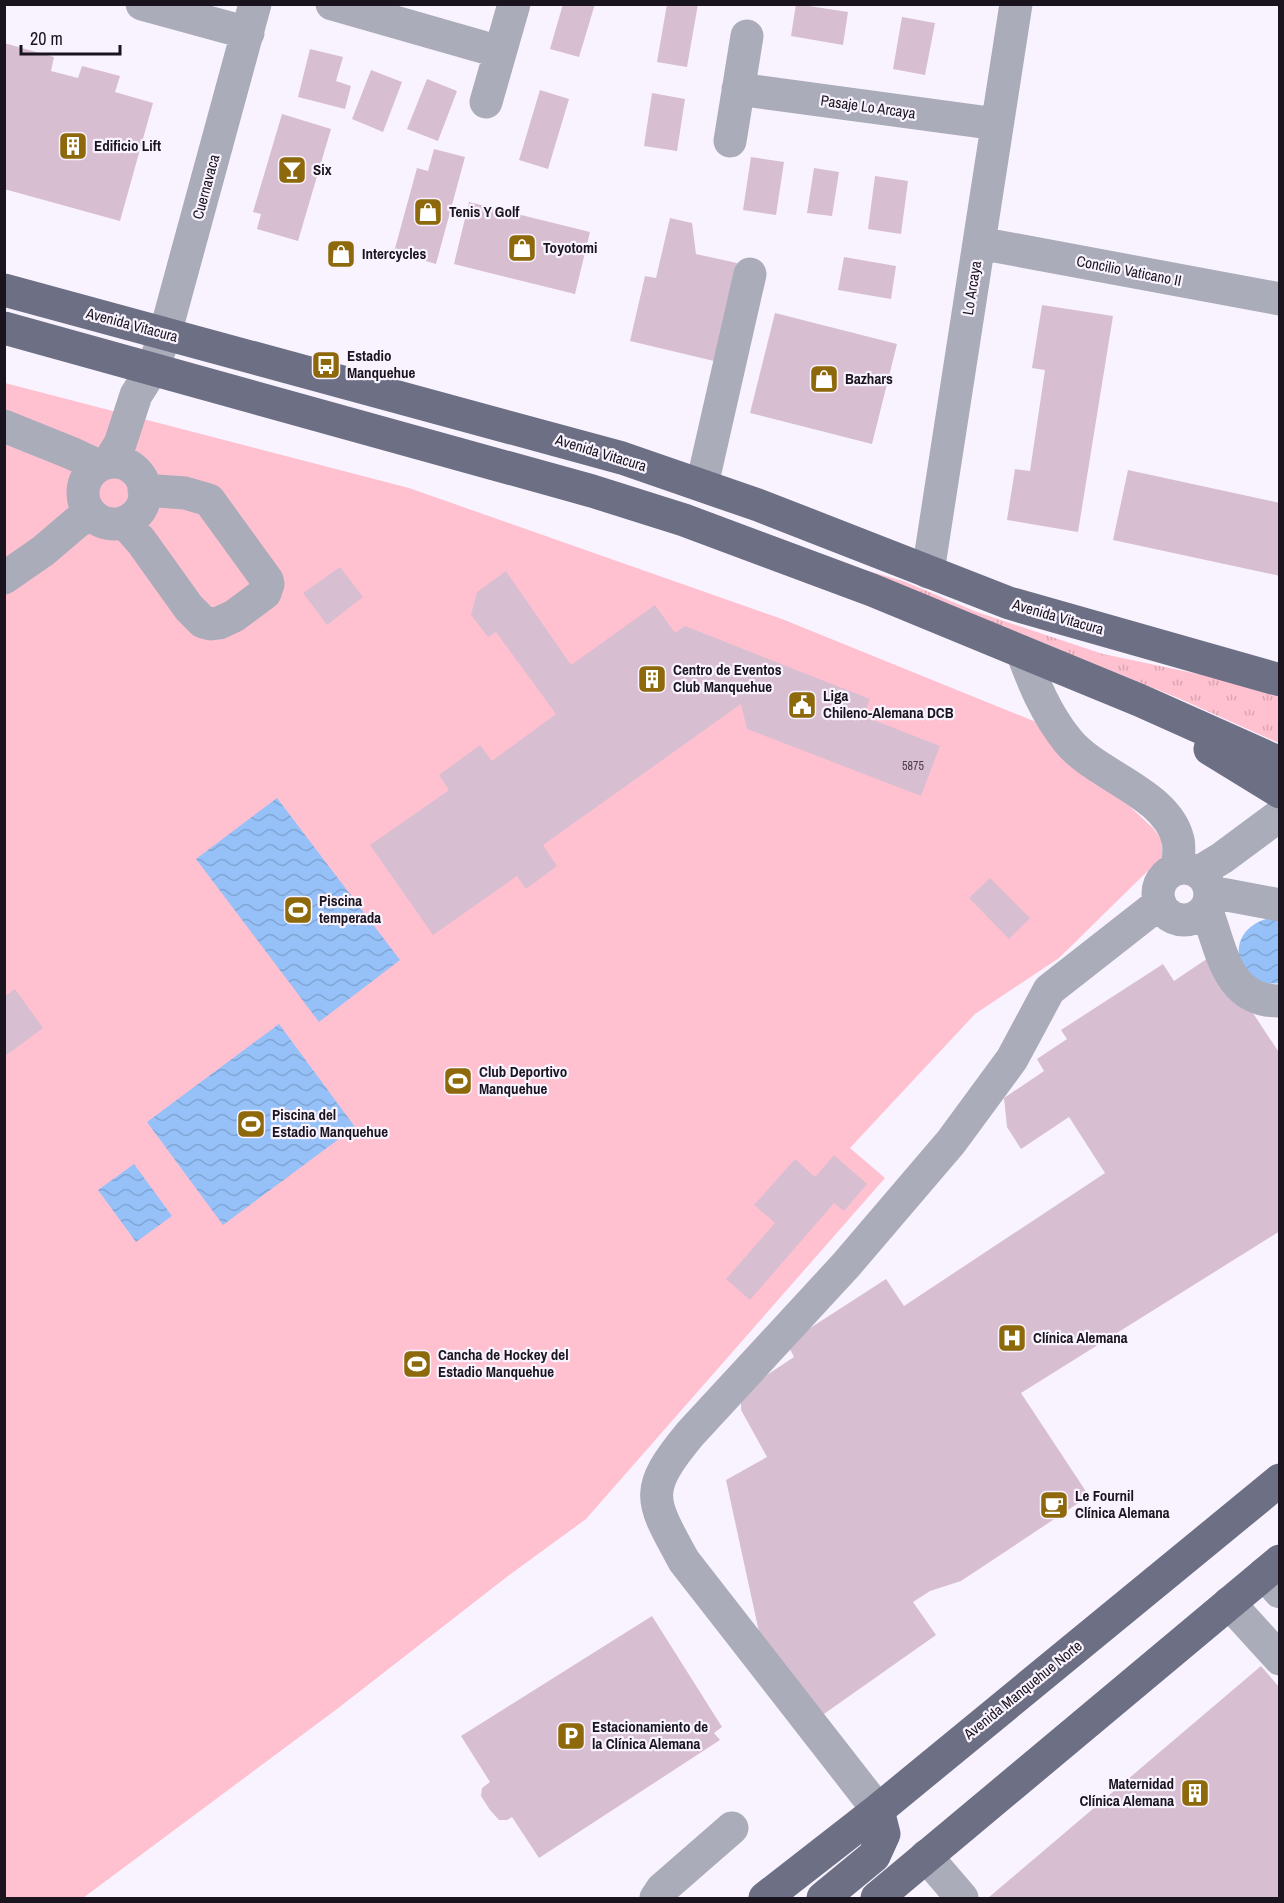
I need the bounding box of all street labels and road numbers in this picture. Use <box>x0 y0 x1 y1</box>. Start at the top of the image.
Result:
street label: Pasaje Lo Arcaya <box>819 89 917 124</box>
street label: Cuernavaca <box>187 152 224 222</box>
street label: Concilio Vaticano II <box>1075 250 1183 291</box>
street label: Lo Arcaya <box>957 259 986 317</box>
street label: Avenida Vitacura <box>83 302 180 347</box>
street label: Avenida Vitacura <box>552 428 649 476</box>
street label: Avenida Vitacura <box>1009 593 1106 640</box>
street label: Avenida Manquehue Norte <box>958 1635 1086 1745</box>

